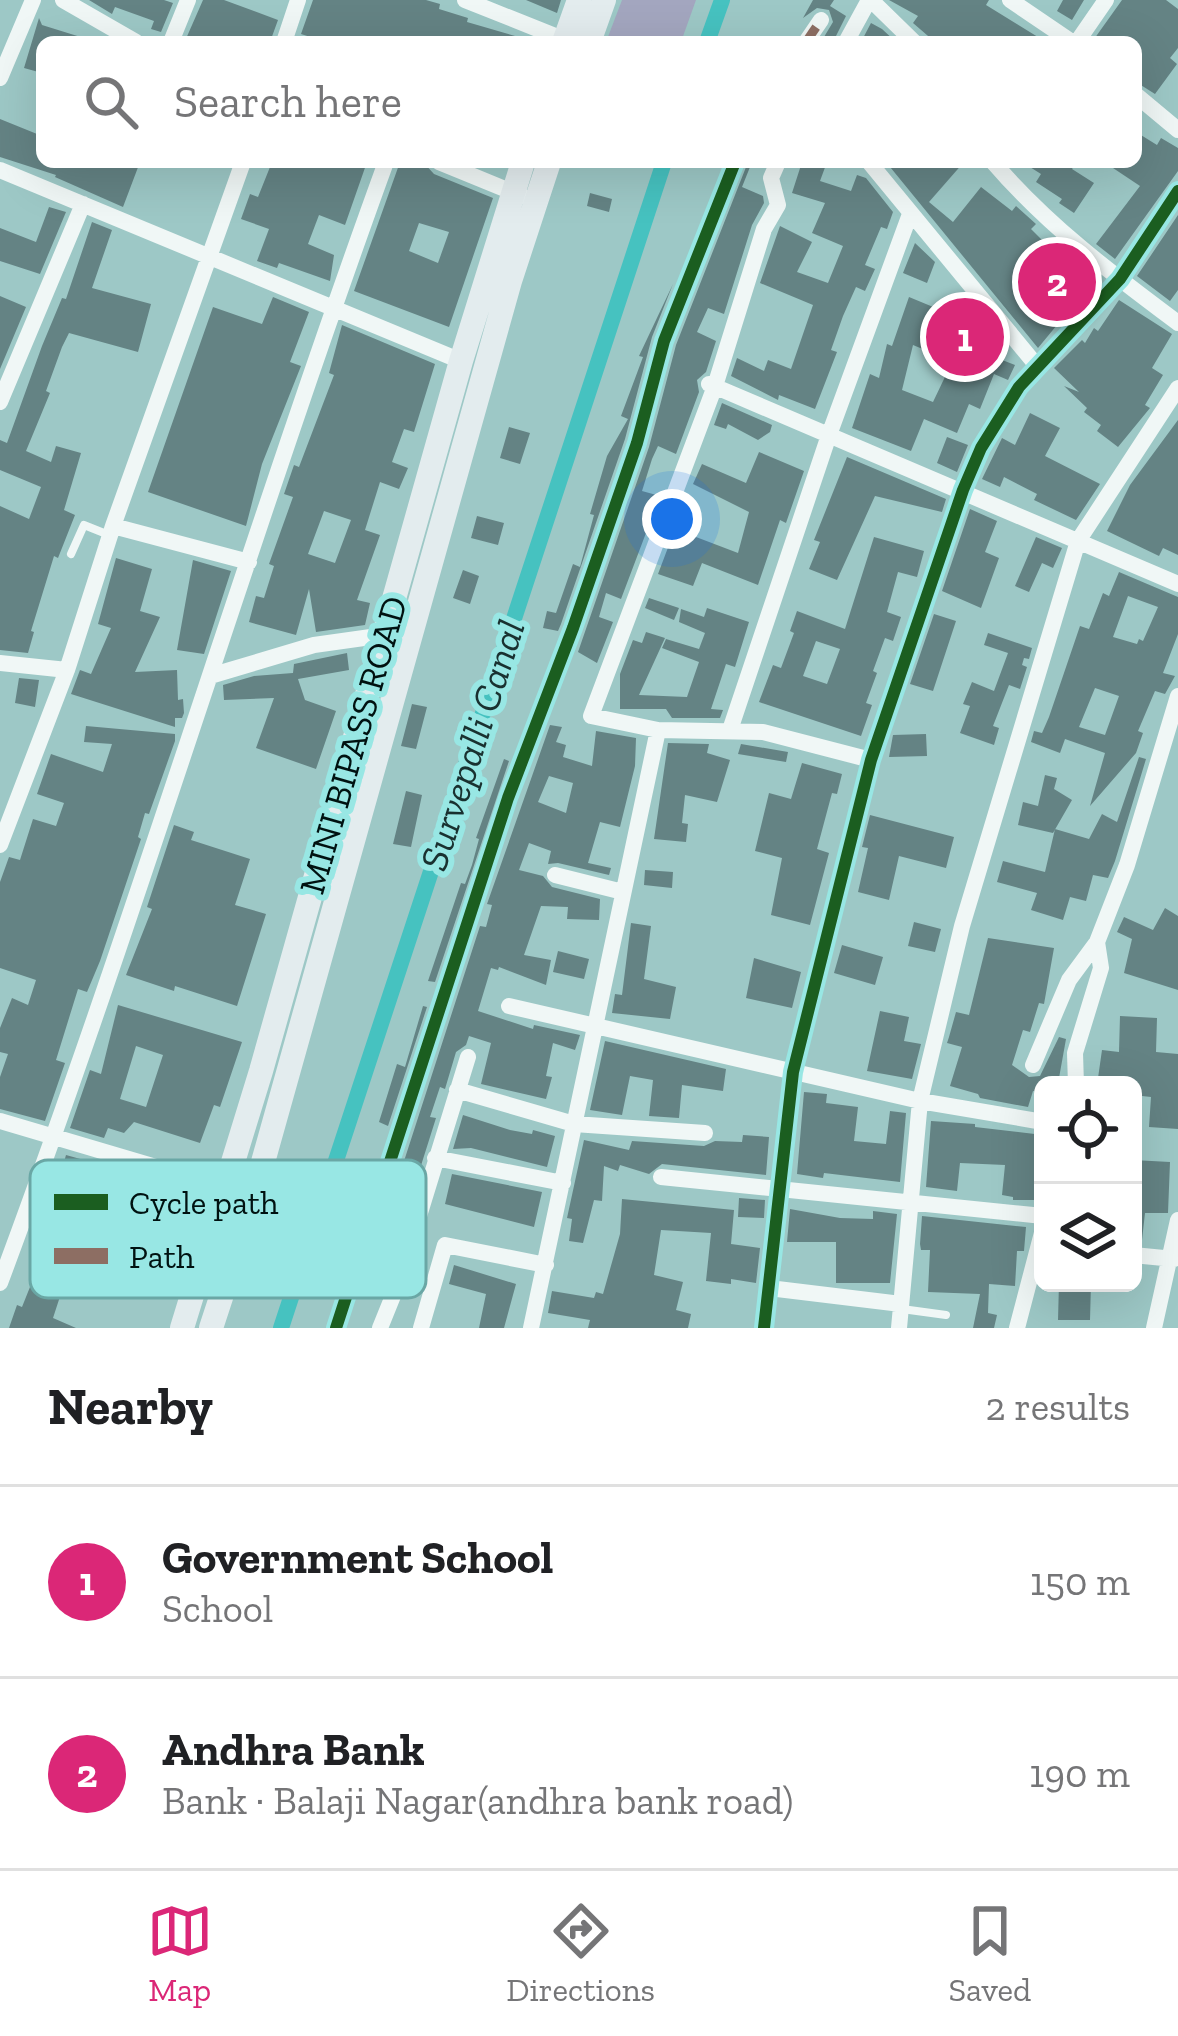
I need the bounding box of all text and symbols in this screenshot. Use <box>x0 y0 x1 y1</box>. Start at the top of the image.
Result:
search box <box>36 36 1142 168</box>
icon: search <box>78 69 144 135</box>
text: Search here <box>174 75 402 129</box>
pin: 2 <box>1018 237 1096 327</box>
pin: 1 <box>926 292 1004 382</box>
your location <box>642 489 702 549</box>
street label: MINI BIPASS ROAD <box>290 591 416 899</box>
water label: Survepalli Canal <box>409 614 535 876</box>
map controls <box>1034 1076 1142 1292</box>
button: locate <box>1034 1076 1142 1184</box>
legend <box>30 1160 426 1298</box>
text: Cycle path <box>129 1183 279 1222</box>
button: layers <box>1034 1184 1142 1292</box>
text: Path <box>129 1237 195 1276</box>
text: Nearby <box>48 1376 213 1437</box>
text: 2 results <box>985 1383 1130 1430</box>
text: Government School <box>162 1531 553 1585</box>
text: 1 <box>79 1558 95 1605</box>
text: 150 m <box>1030 1558 1130 1605</box>
text: School <box>162 1585 273 1632</box>
text: Andhra Bank <box>162 1723 425 1777</box>
text: 2 <box>77 1750 97 1797</box>
text: 190 m <box>1029 1750 1130 1797</box>
text: Bank · Balaji Nagar(andhra bank road) <box>162 1777 793 1824</box>
tab: Map <box>147 1898 213 2009</box>
tab: Directions <box>506 1898 655 2009</box>
tab: Saved <box>949 1898 1031 2009</box>

